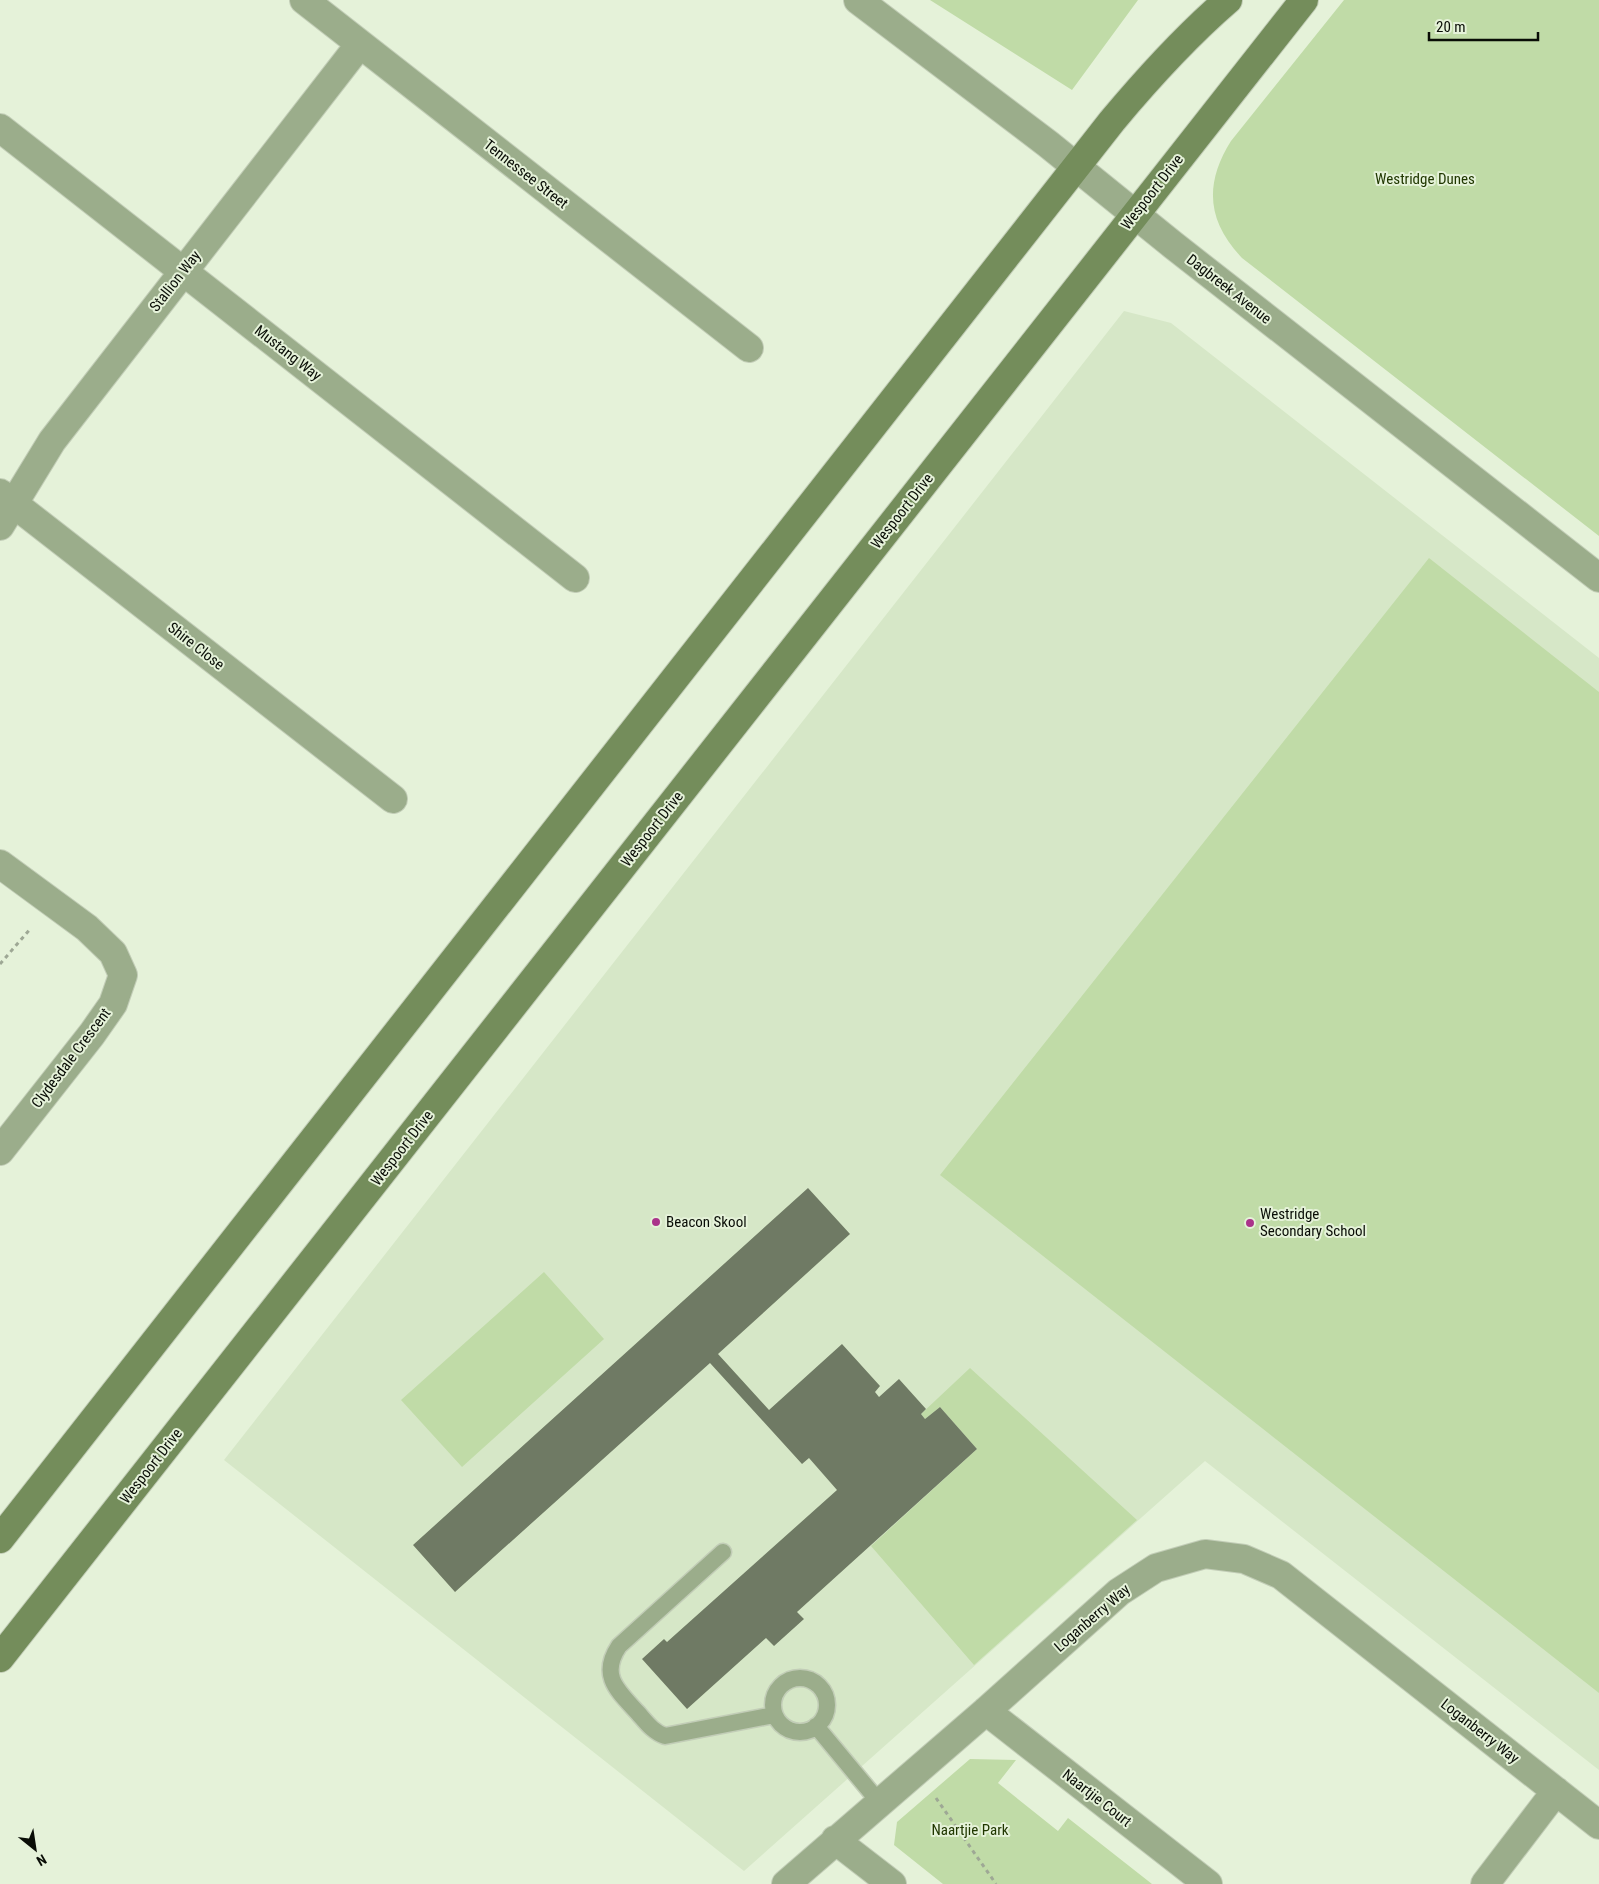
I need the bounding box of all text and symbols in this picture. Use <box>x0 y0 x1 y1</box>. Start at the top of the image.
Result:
scale bar <box>1429 10 1538 42</box>
text: 20 m <box>1436 18 1466 36</box>
street label: Tennessee Street <box>480 136 572 212</box>
street label: Wespoort Drive <box>1117 151 1187 233</box>
park label: Westridge Dunes <box>1375 170 1475 188</box>
street label: Stallion Way <box>146 247 204 315</box>
street label: Dagbreek Avenue <box>1183 250 1275 328</box>
street label: Mustang Way <box>251 321 325 385</box>
street label: Wespoort Drive <box>867 470 937 552</box>
street label: Shire Close <box>164 618 228 674</box>
street label: Wespoort Drive <box>617 788 687 870</box>
street label: Clydesdale Crescent <box>28 1004 114 1112</box>
street label: Wespoort Drive <box>367 1107 437 1189</box>
place label: Westridge Secondary School <box>1260 1205 1366 1240</box>
place label: Beacon Skool <box>666 1213 747 1231</box>
marker: Beacon Skool <box>650 1216 662 1228</box>
marker: Westridge Secondary School <box>1244 1217 1256 1229</box>
street label: Wespoort Drive <box>116 1425 186 1507</box>
street label: Loganberry Way <box>1050 1580 1134 1656</box>
street label: Loganberry Way <box>1437 1695 1523 1767</box>
street label: Naartjie Court <box>1059 1765 1135 1831</box>
park label: Naartjie Park <box>931 1821 1009 1839</box>
north arrow <box>10 1824 60 1874</box>
text: N <box>34 1851 49 1869</box>

